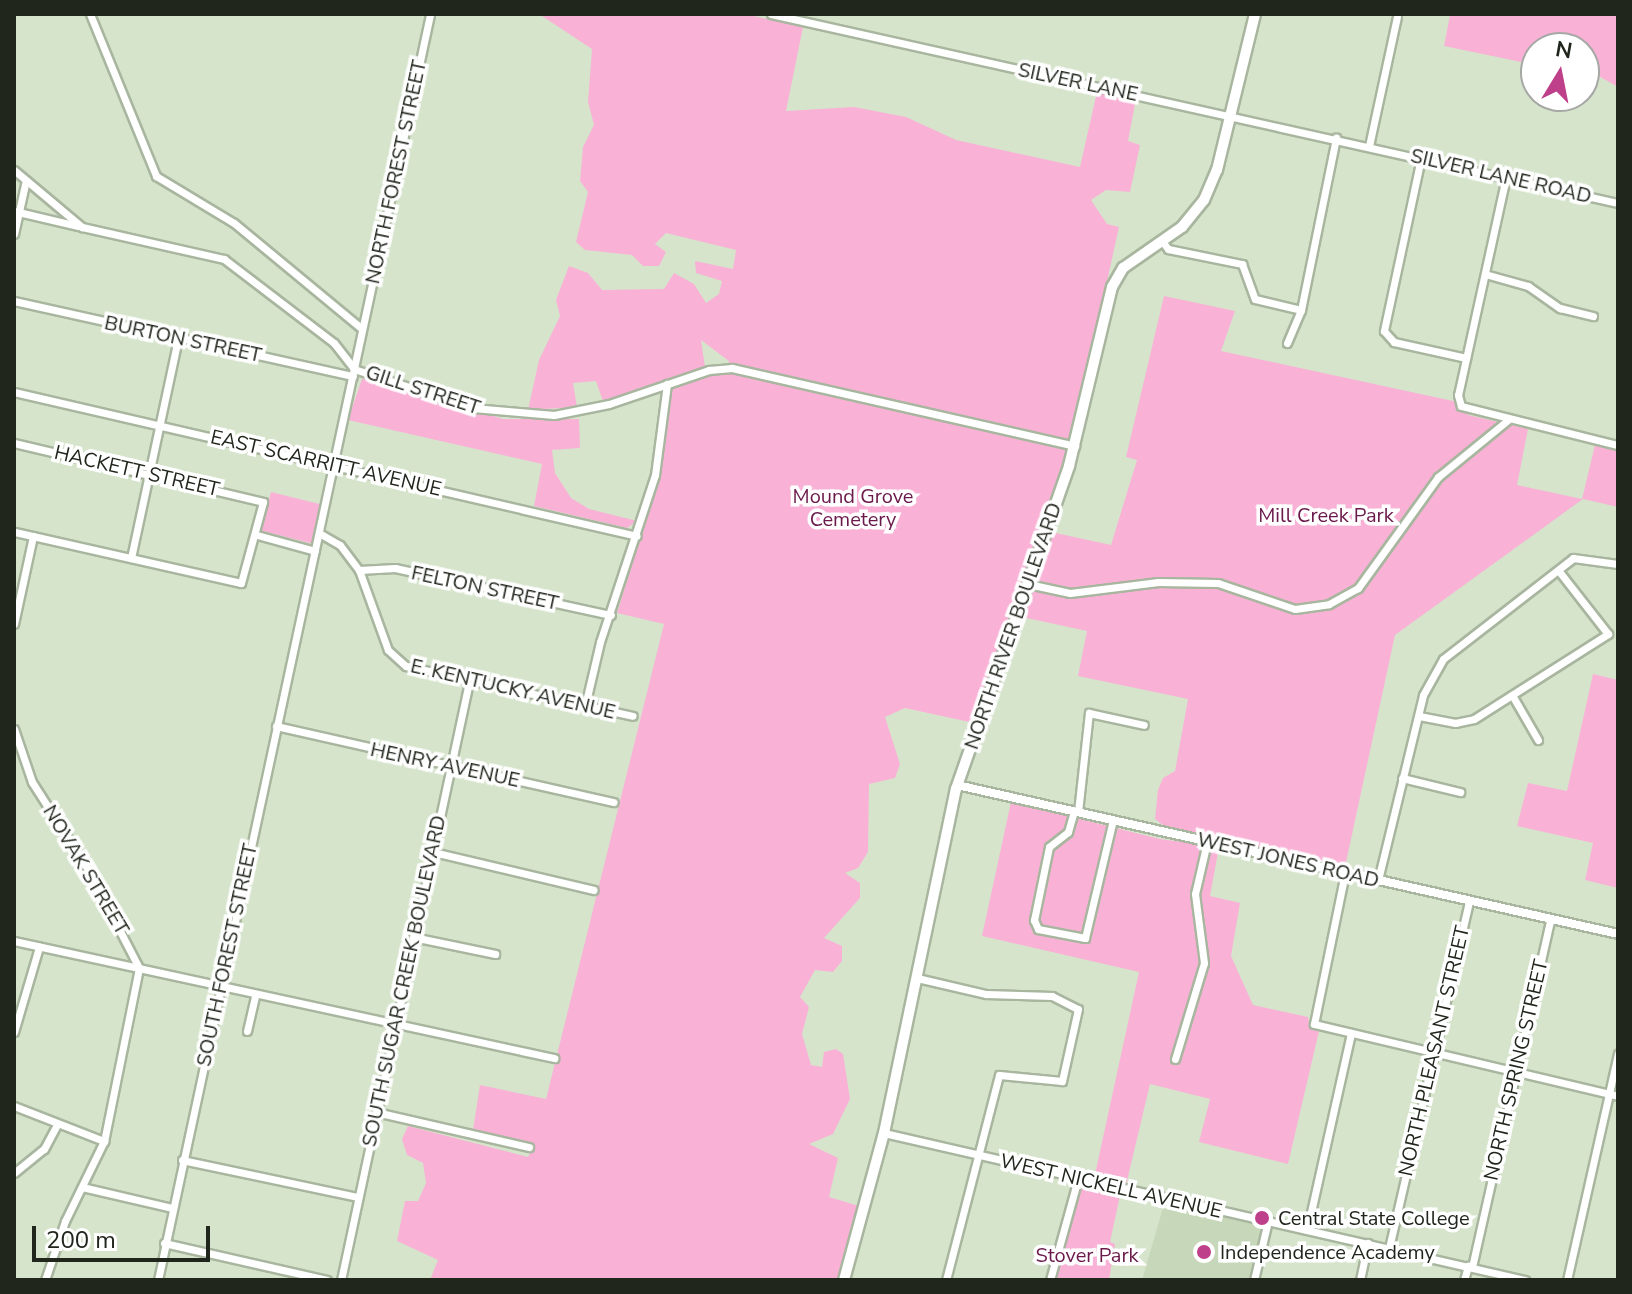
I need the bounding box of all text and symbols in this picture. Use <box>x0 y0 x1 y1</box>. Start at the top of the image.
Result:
north arrow <box>1520 32 1600 112</box>
text: N <box>1553 34 1575 67</box>
street label: NORTH FOREST STREET <box>361 58 431 286</box>
street label: SILVER LANE <box>1016 58 1140 106</box>
street label: SILVER LANE ROAD <box>1408 144 1594 208</box>
street label: BURTON STREET <box>102 311 264 367</box>
street label: GILL STREET <box>363 360 483 420</box>
street label: EAST SCARRITT AVENUE <box>208 425 444 501</box>
street label: HACKETT STREET <box>52 440 222 502</box>
park label: Mound Grove Cemetery <box>793 484 913 531</box>
street label: NORTH RIVER BOULEVARD <box>959 500 1067 752</box>
park label: Mill Creek Park <box>1258 503 1394 527</box>
street label: FELTON STREET <box>409 561 561 615</box>
street label: E. KENTUCKY AVENUE <box>408 654 618 724</box>
street label: HENRY AVENUE <box>368 737 522 793</box>
street label: NOVAK STREET <box>38 801 134 939</box>
street label: SOUTH SUGAR CREEK BOULEVARD <box>357 813 451 1149</box>
street label: WEST JONES ROAD <box>1195 827 1381 893</box>
street label: SOUTH FOREST STREET <box>192 841 262 1069</box>
street label: NORTH PLEASANT STREET <box>1393 923 1475 1179</box>
street label: NORTH SPRING STREET <box>1479 957 1553 1183</box>
street label: WEST NICKELL AVENUE <box>998 1149 1224 1223</box>
place label: Central State College <box>1278 1206 1470 1230</box>
marker: Central State College <box>1253 1209 1271 1227</box>
scale bar <box>36 1210 214 1260</box>
text: 200 m <box>46 1224 116 1256</box>
place label: Independence Academy <box>1220 1240 1435 1264</box>
park label: Stover Park <box>1035 1243 1139 1267</box>
marker: Independence Academy <box>1195 1243 1213 1261</box>

